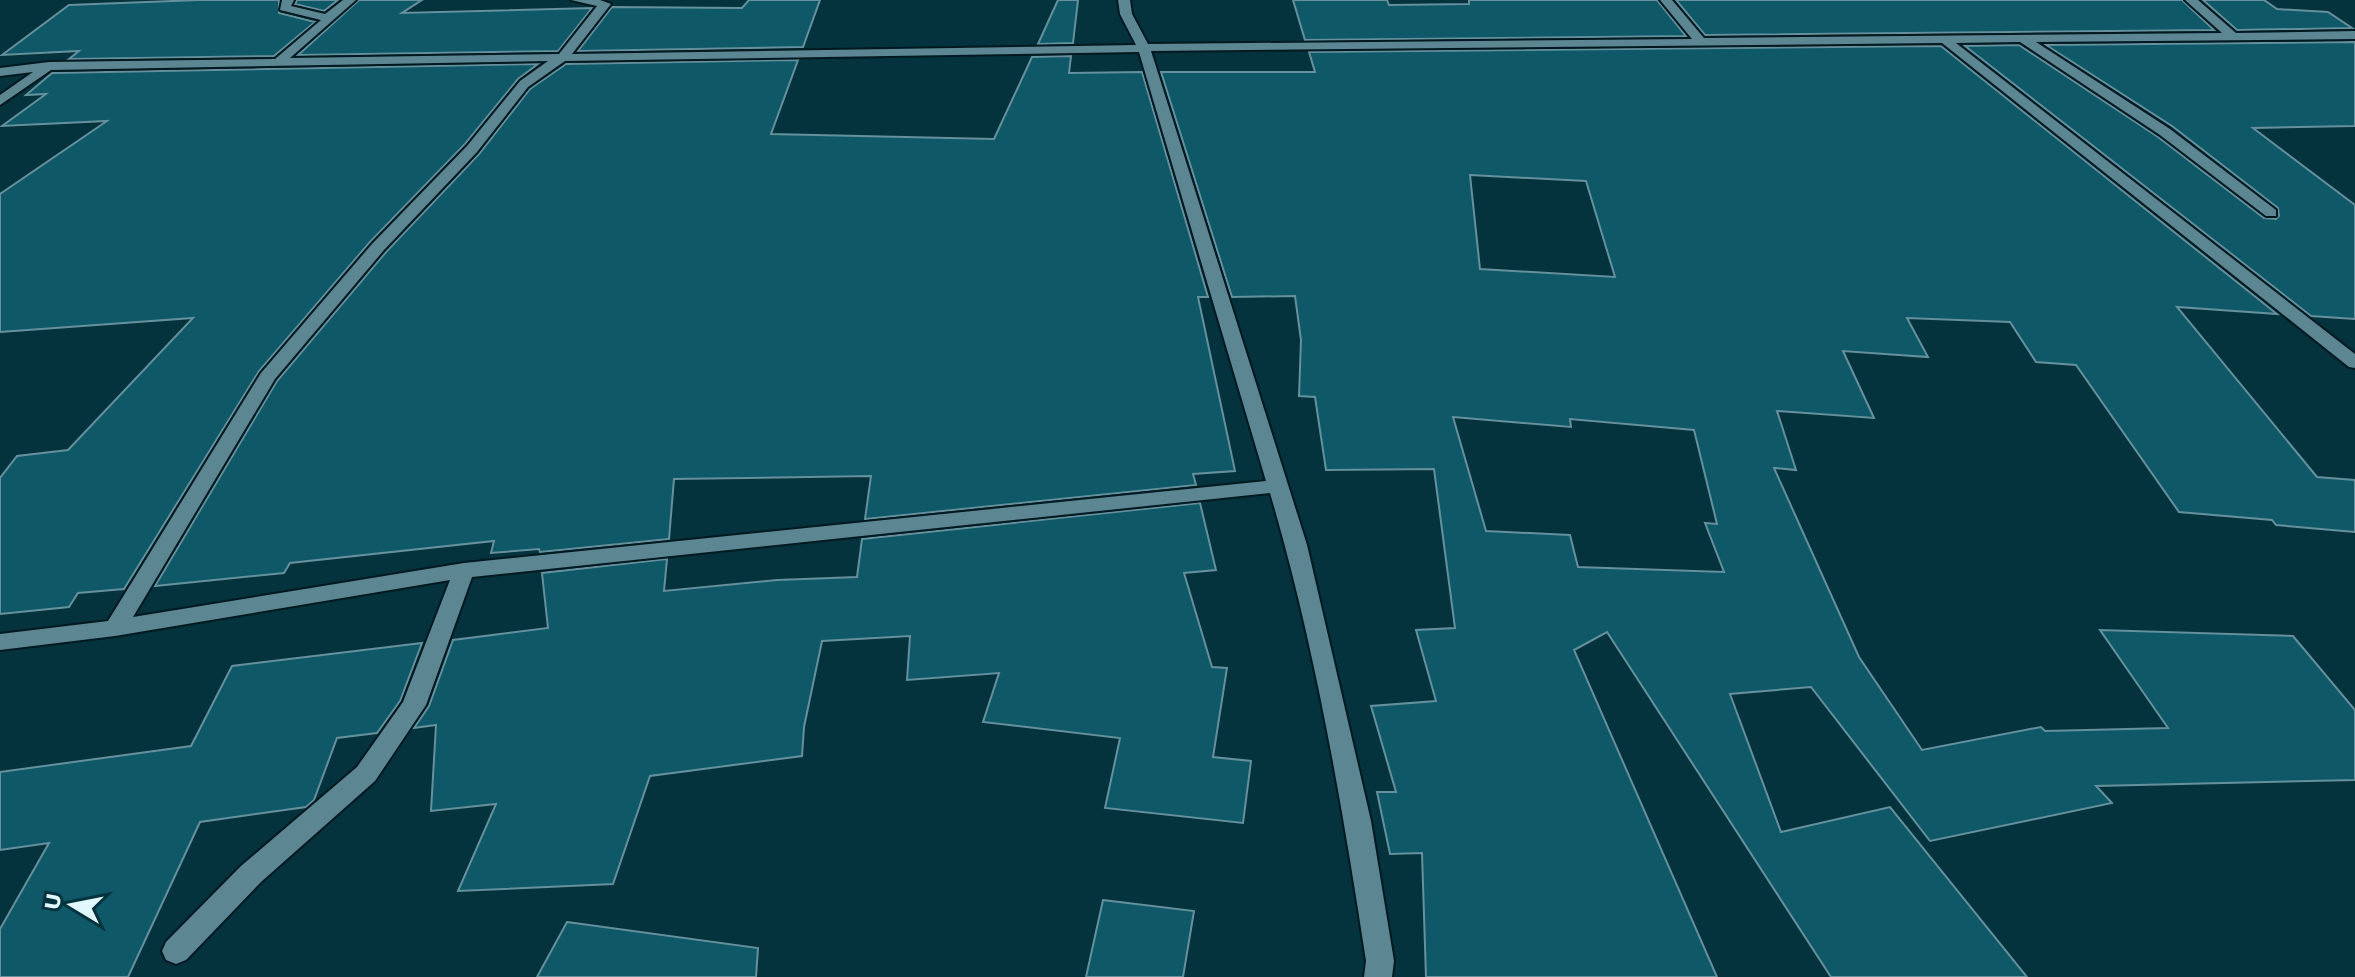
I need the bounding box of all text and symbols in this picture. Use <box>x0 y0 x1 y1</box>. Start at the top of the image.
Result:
north arrow <box>32 865 112 945</box>
text: U <box>39 892 66 911</box>

